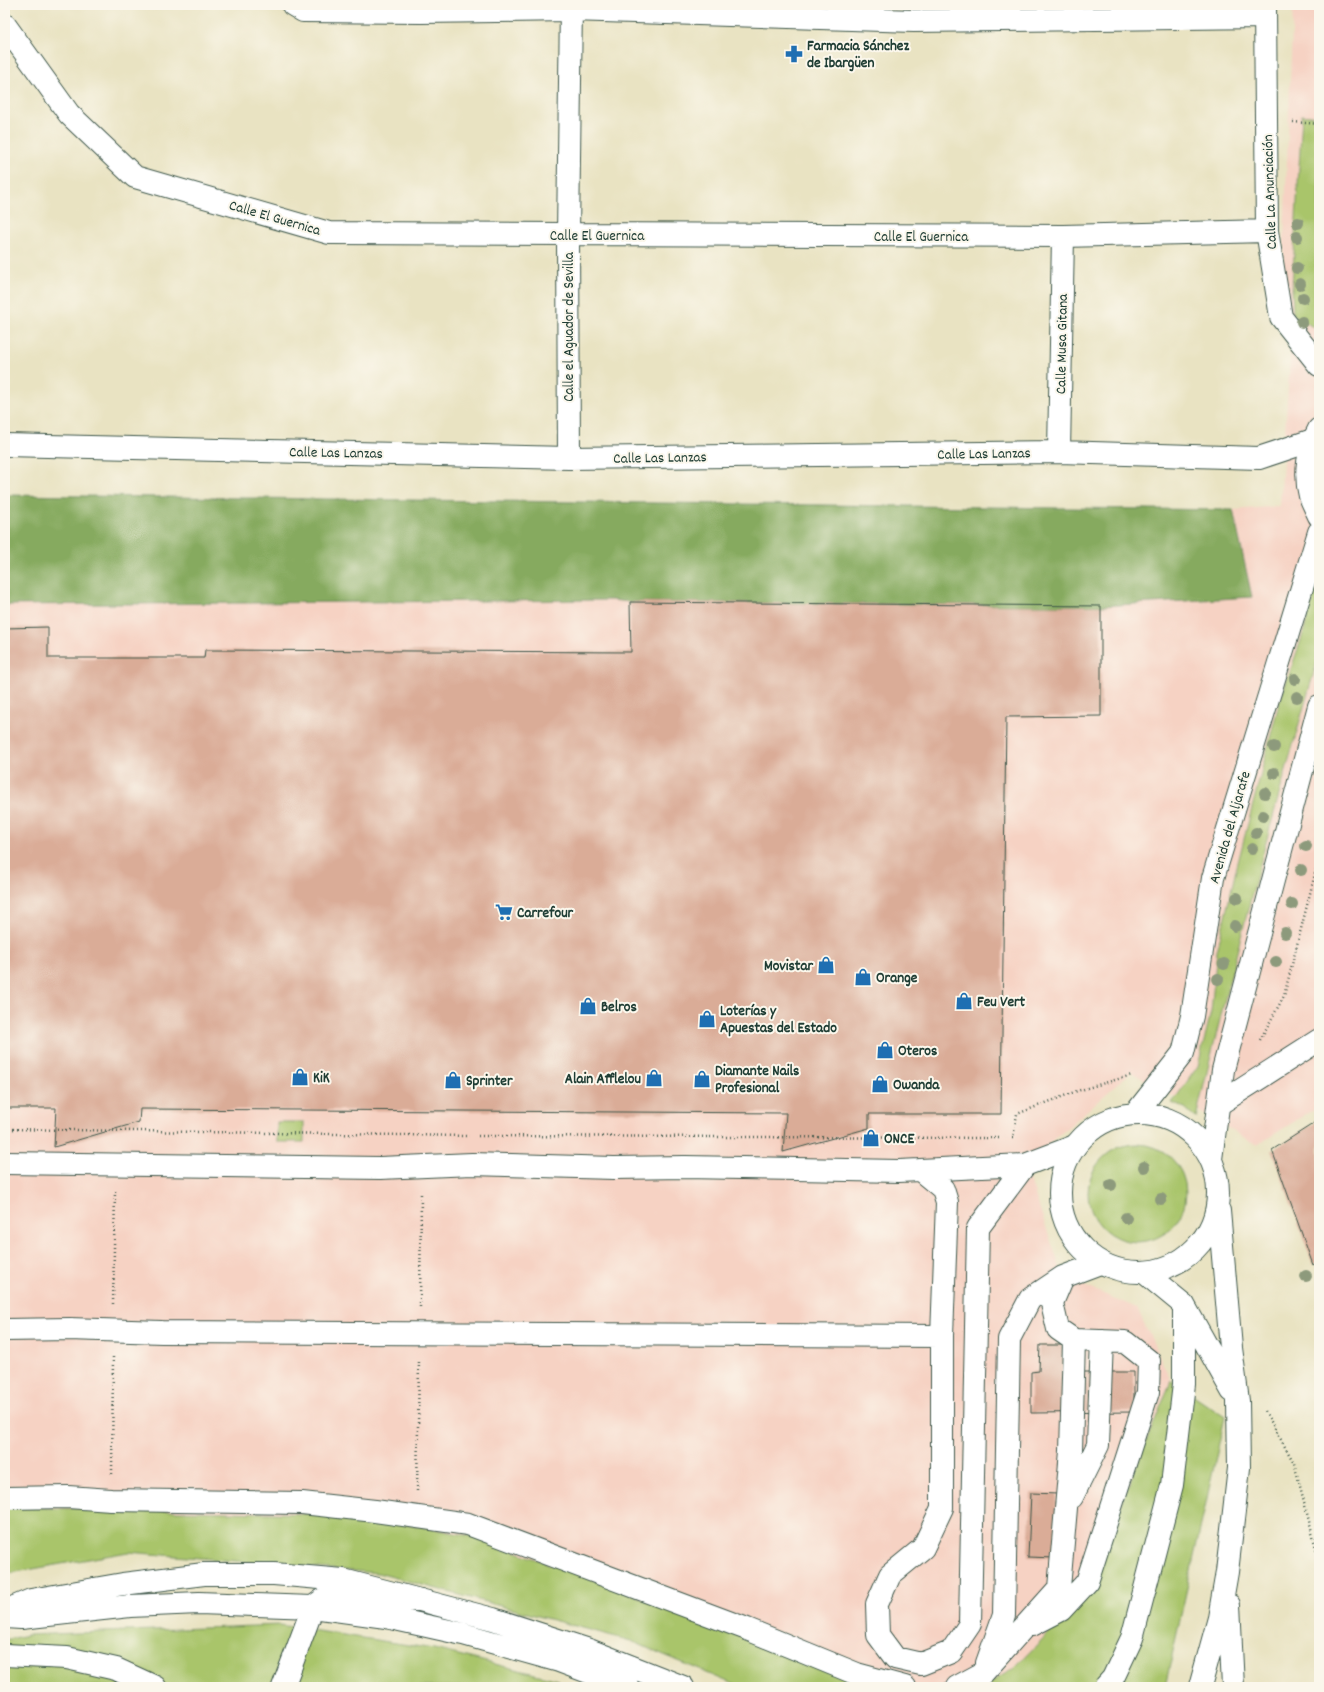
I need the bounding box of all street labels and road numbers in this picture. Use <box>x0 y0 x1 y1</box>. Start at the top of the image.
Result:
street label: Calle La Anunciación <box>1258 134 1284 250</box>
street label: Calle El Guernica <box>226 195 324 243</box>
street label: Calle El Guernica <box>550 226 645 248</box>
street label: Calle El Guernica <box>874 227 969 249</box>
street label: Calle el Aguador de Sevilla <box>559 251 581 402</box>
street label: Calle Musa Gitana <box>1051 293 1075 394</box>
street label: Calle Las Lanzas <box>289 442 383 466</box>
street label: Calle Las Lanzas <box>937 443 1031 467</box>
street label: Calle Las Lanzas <box>613 447 707 471</box>
street label: Avenida del Aljarafe <box>1204 768 1258 886</box>

